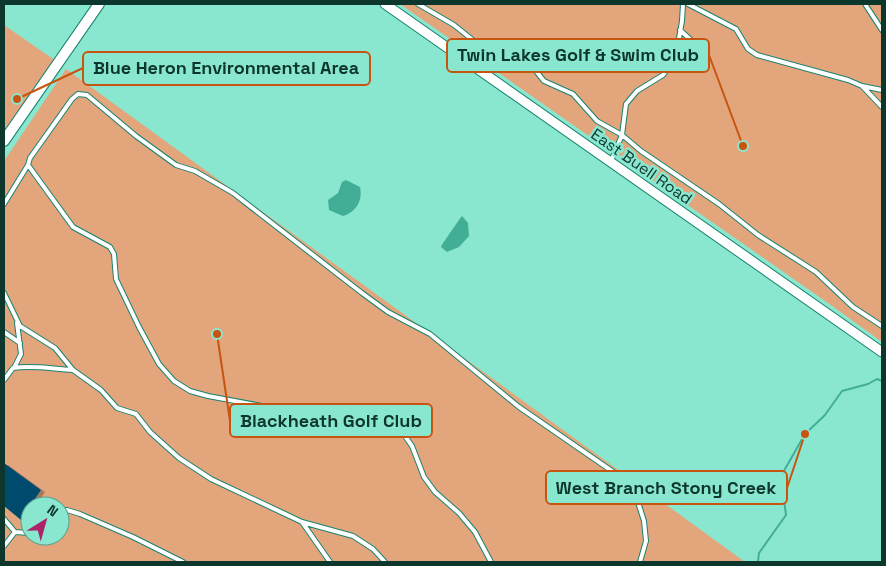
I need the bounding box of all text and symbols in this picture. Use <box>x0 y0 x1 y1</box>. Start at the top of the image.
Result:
callout: Twin Lakes Golf & Swim Club <box>447 39 709 72</box>
text: Twin Lakes Golf & Swim Club <box>457 43 699 66</box>
callout: Blue Heron Environmental Area <box>83 52 370 85</box>
text: Blue Heron Environmental Area <box>93 56 360 79</box>
street label: East Buell Road <box>587 124 696 209</box>
callout: Blackheath Golf Club <box>230 404 432 437</box>
text: Blackheath Golf Club <box>240 409 422 432</box>
callout: West Branch Stony Creek <box>546 471 787 504</box>
text: West Branch Stony Creek <box>556 476 776 499</box>
north arrow <box>20 496 70 546</box>
text: N <box>44 501 62 521</box>

